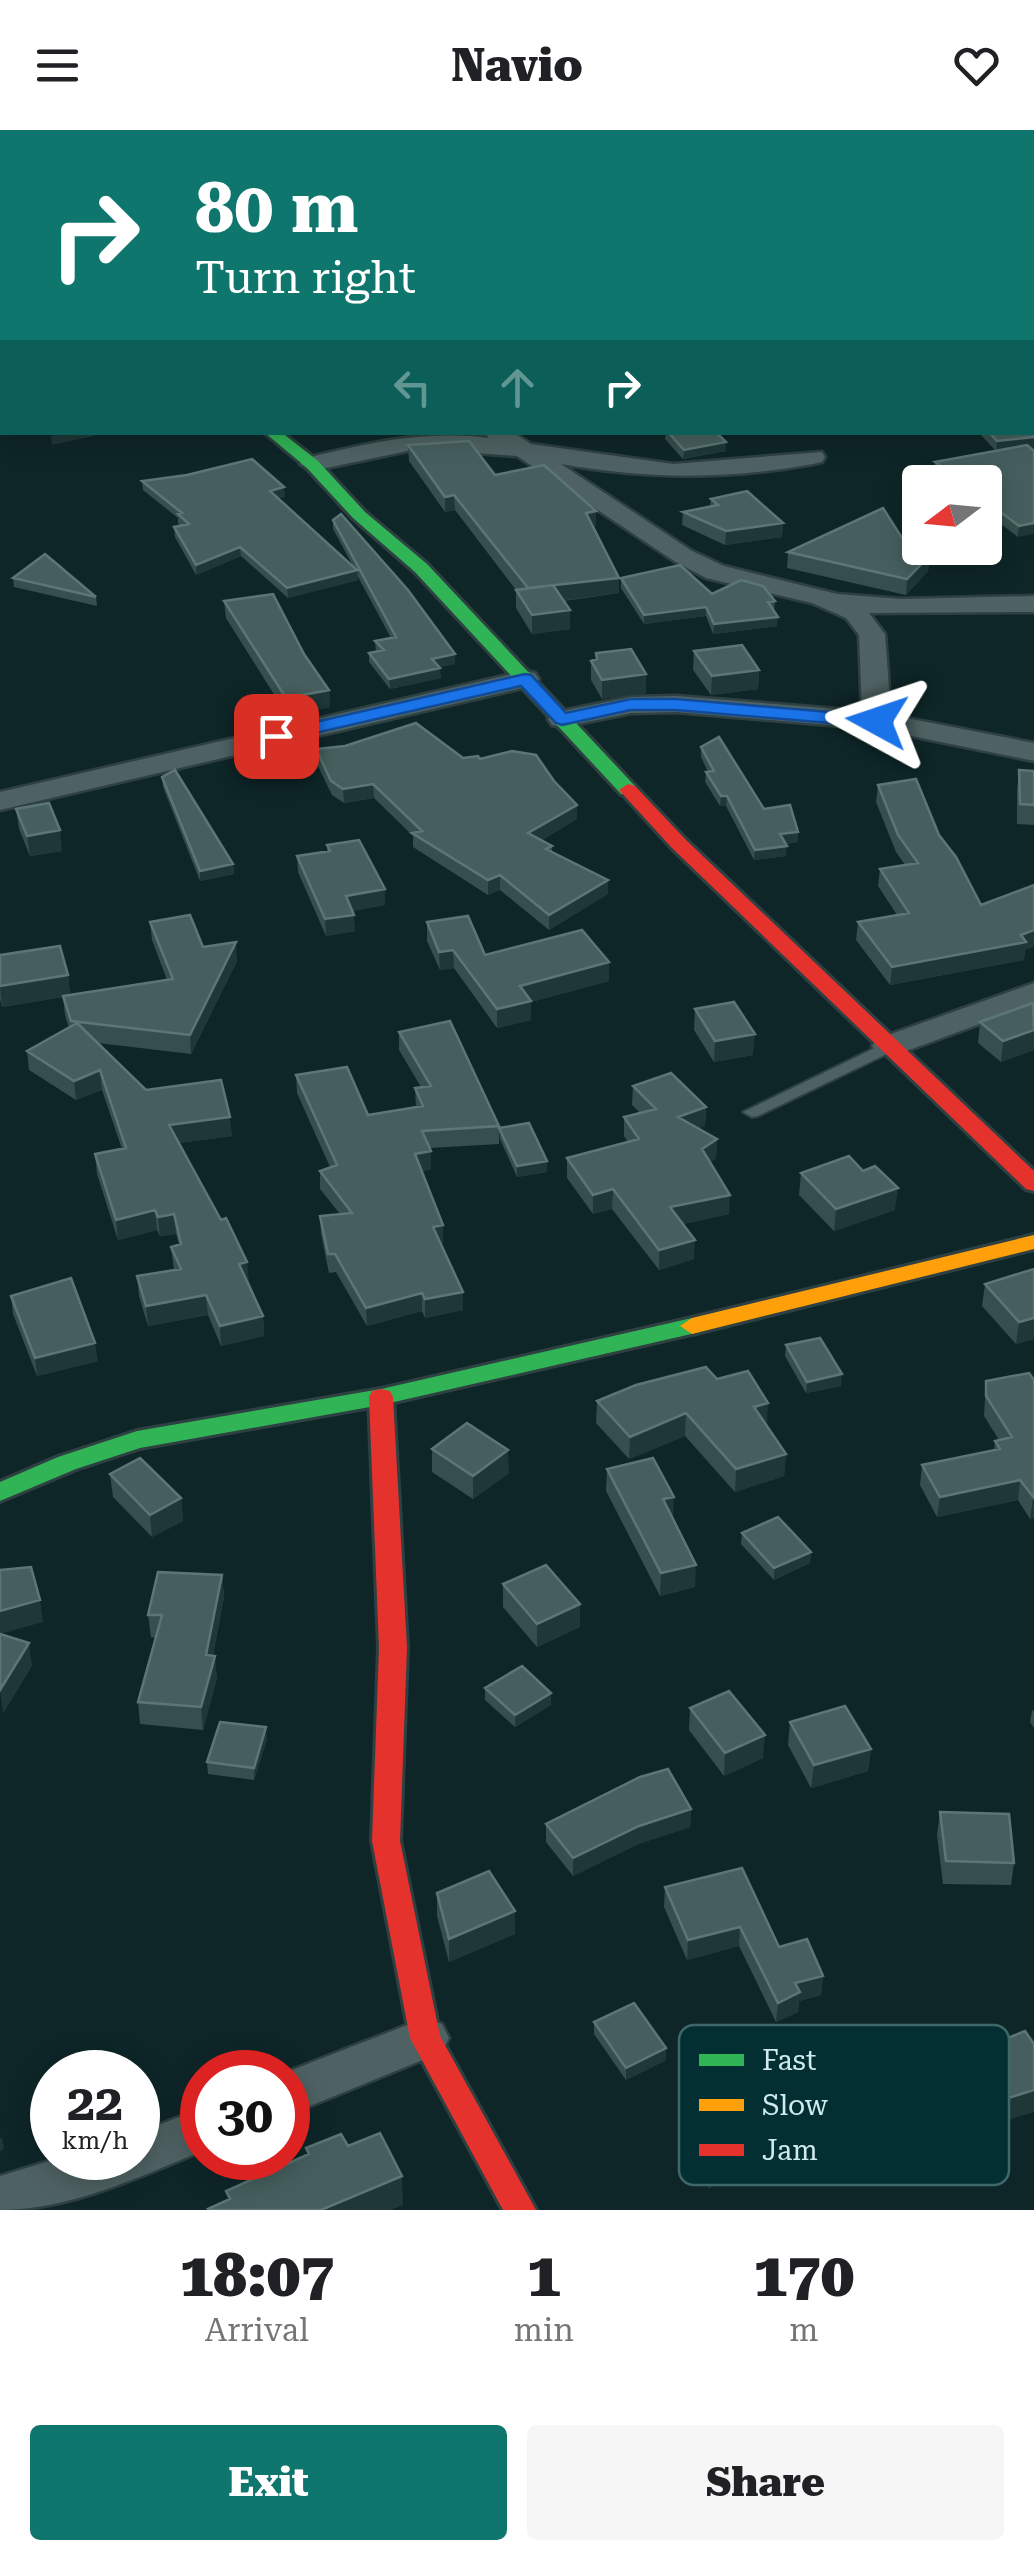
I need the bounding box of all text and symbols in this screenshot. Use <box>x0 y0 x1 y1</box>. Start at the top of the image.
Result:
icon: menu <box>30 38 85 93</box>
icon: heart <box>949 38 1004 93</box>
text: Navio <box>451 39 583 92</box>
text: 80 m <box>195 167 359 249</box>
icon: right <box>30 170 160 300</box>
text: Turn right <box>195 251 416 304</box>
icon: left <box>385 360 440 415</box>
icon: ahead <box>490 360 545 415</box>
icon: right <box>595 360 650 415</box>
north arrow <box>902 465 1002 565</box>
map controls <box>902 465 1002 565</box>
position arrow <box>825 669 929 773</box>
pin <box>234 694 319 779</box>
icon: arrive <box>249 709 304 764</box>
legend <box>679 2025 1009 2185</box>
text: Fast <box>762 2044 816 2077</box>
speed limit sign: 30 <box>180 2050 310 2180</box>
text: 22 <box>67 2074 123 2132</box>
text: Slow <box>762 2089 829 2122</box>
text: km/h <box>62 2126 128 2155</box>
text: Jam <box>762 2134 818 2167</box>
text: 18:07 <box>180 2240 334 2311</box>
text: 1 <box>527 2240 561 2311</box>
text: 170 <box>753 2240 854 2311</box>
text: Arrival <box>205 2311 309 2349</box>
text: min <box>514 2311 574 2349</box>
text: m <box>789 2311 818 2349</box>
button: Exit <box>30 2425 507 2540</box>
button: Share <box>527 2425 1004 2540</box>

